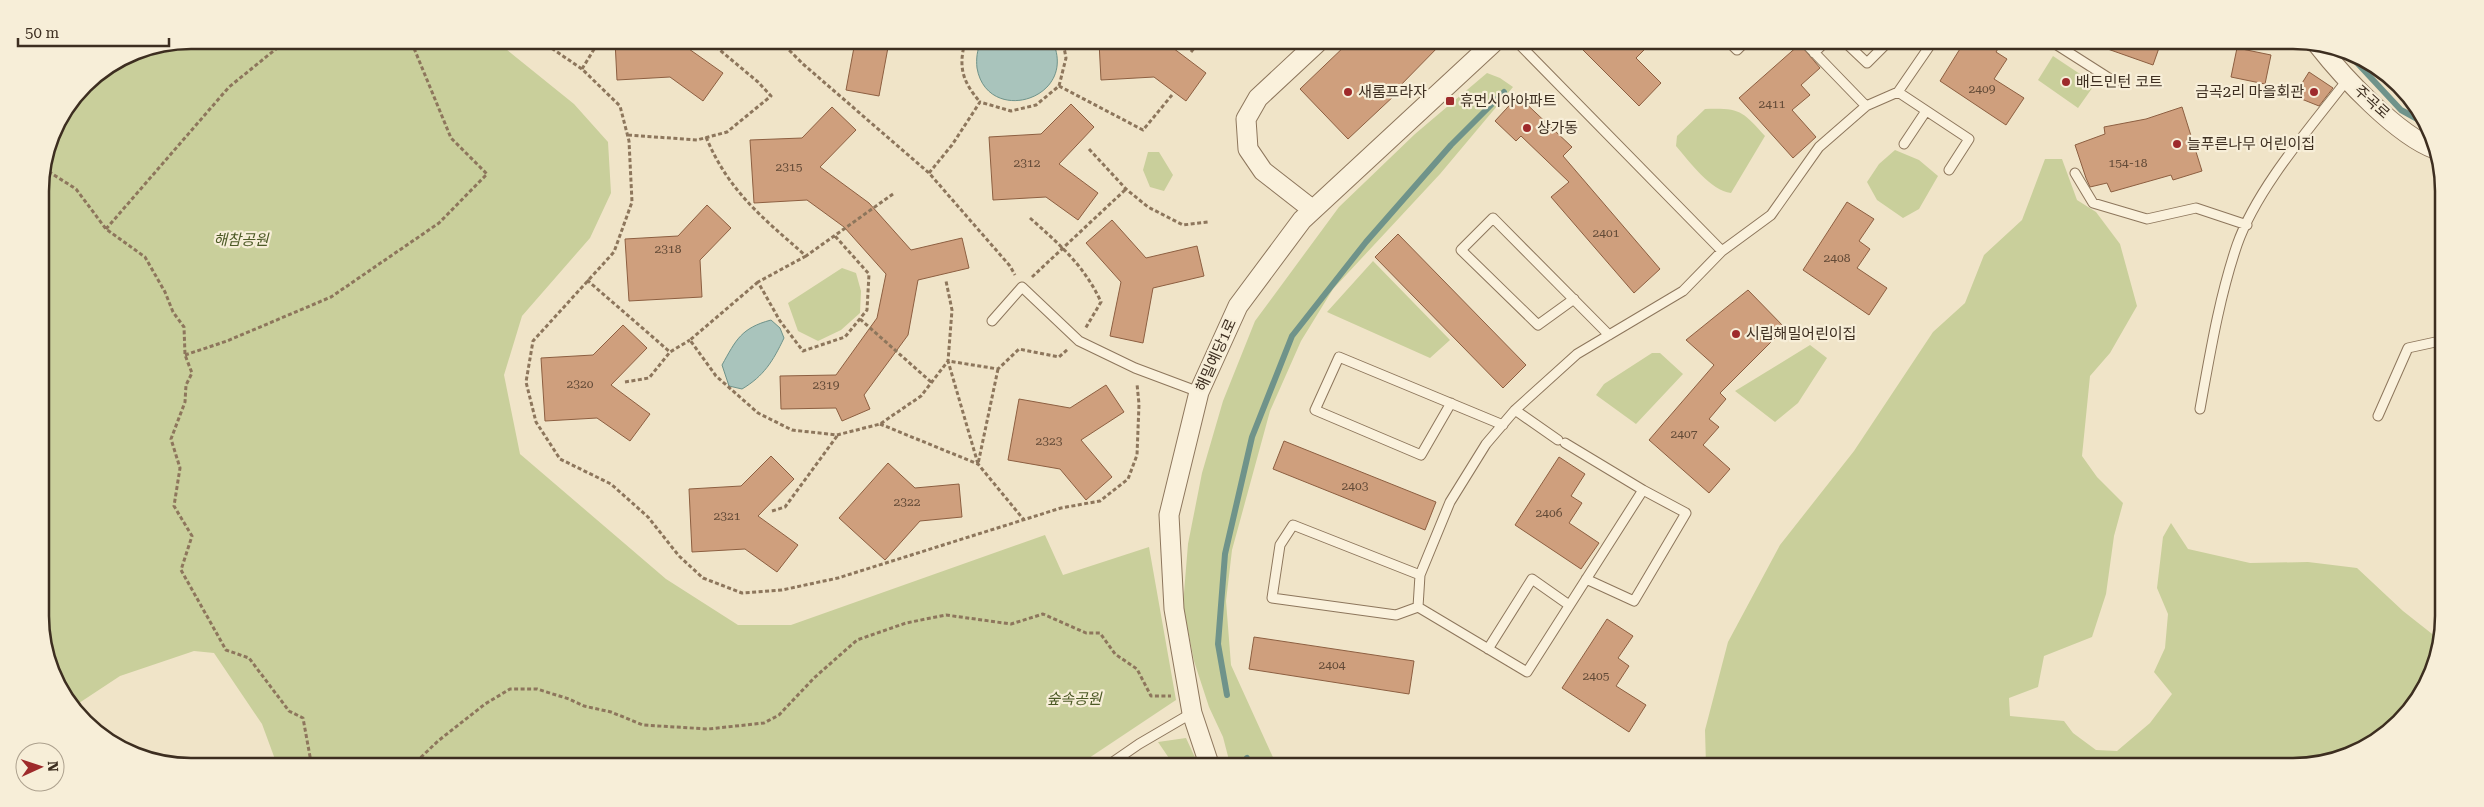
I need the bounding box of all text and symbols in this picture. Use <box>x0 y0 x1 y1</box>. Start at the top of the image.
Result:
scale bar <box>18 15 169 47</box>
text: 50 m <box>25 24 60 42</box>
place label: 배드민턴 코트 <box>2076 73 2163 91</box>
marker: 배드민턴 코트 <box>2060 76 2072 88</box>
street label: 주곡로 <box>2351 81 2393 123</box>
house number: 2409 <box>1969 82 1996 96</box>
place label: 새롬프라자 <box>1358 83 1427 101</box>
place label: 금곡2리 마을회관 <box>2195 83 2304 101</box>
marker: 새롬프라자 <box>1342 86 1354 98</box>
marker: 금곡2리 마을회관 <box>2308 86 2320 98</box>
place label: 휴먼시아아파트 <box>1460 92 1557 110</box>
marker: 휴먼시아아파트 <box>1444 95 1456 107</box>
house number: 2411 <box>1759 97 1786 111</box>
place label: 상가동 <box>1537 119 1578 137</box>
marker: 상가동 <box>1521 122 1533 134</box>
place label: 늘푸른나무 어린이집 <box>2187 135 2315 153</box>
marker: 늘푸른나무 어린이집 <box>2171 138 2183 150</box>
house number: 2312 <box>1014 156 1041 170</box>
house number: 154-18 <box>2109 156 2148 170</box>
house number: 2315 <box>776 160 803 174</box>
house number: 2401 <box>1593 226 1620 240</box>
park label: 해참공원 <box>213 231 270 249</box>
house number: 2318 <box>655 242 682 256</box>
house number: 2408 <box>1824 251 1851 265</box>
street label: 해밀예당1로 <box>1192 316 1240 394</box>
place label: 시립해밀어린이집 <box>1746 325 1856 343</box>
marker: 시립해밀어린이집 <box>1730 328 1742 340</box>
house number: 2320 <box>567 377 594 391</box>
house number: 2319 <box>813 378 840 392</box>
house number: 2407 <box>1671 427 1698 441</box>
house number: 2323 <box>1036 434 1063 448</box>
house number: 2403 <box>1342 479 1369 493</box>
house number: 2322 <box>894 495 921 509</box>
house number: 2406 <box>1536 506 1563 520</box>
house number: 2321 <box>714 509 741 523</box>
house number: 2404 <box>1319 658 1346 672</box>
house number: 2405 <box>1583 669 1610 683</box>
park label: 숲속공원 <box>1046 690 1103 708</box>
north arrow <box>15 742 65 792</box>
text: N <box>45 761 61 772</box>

